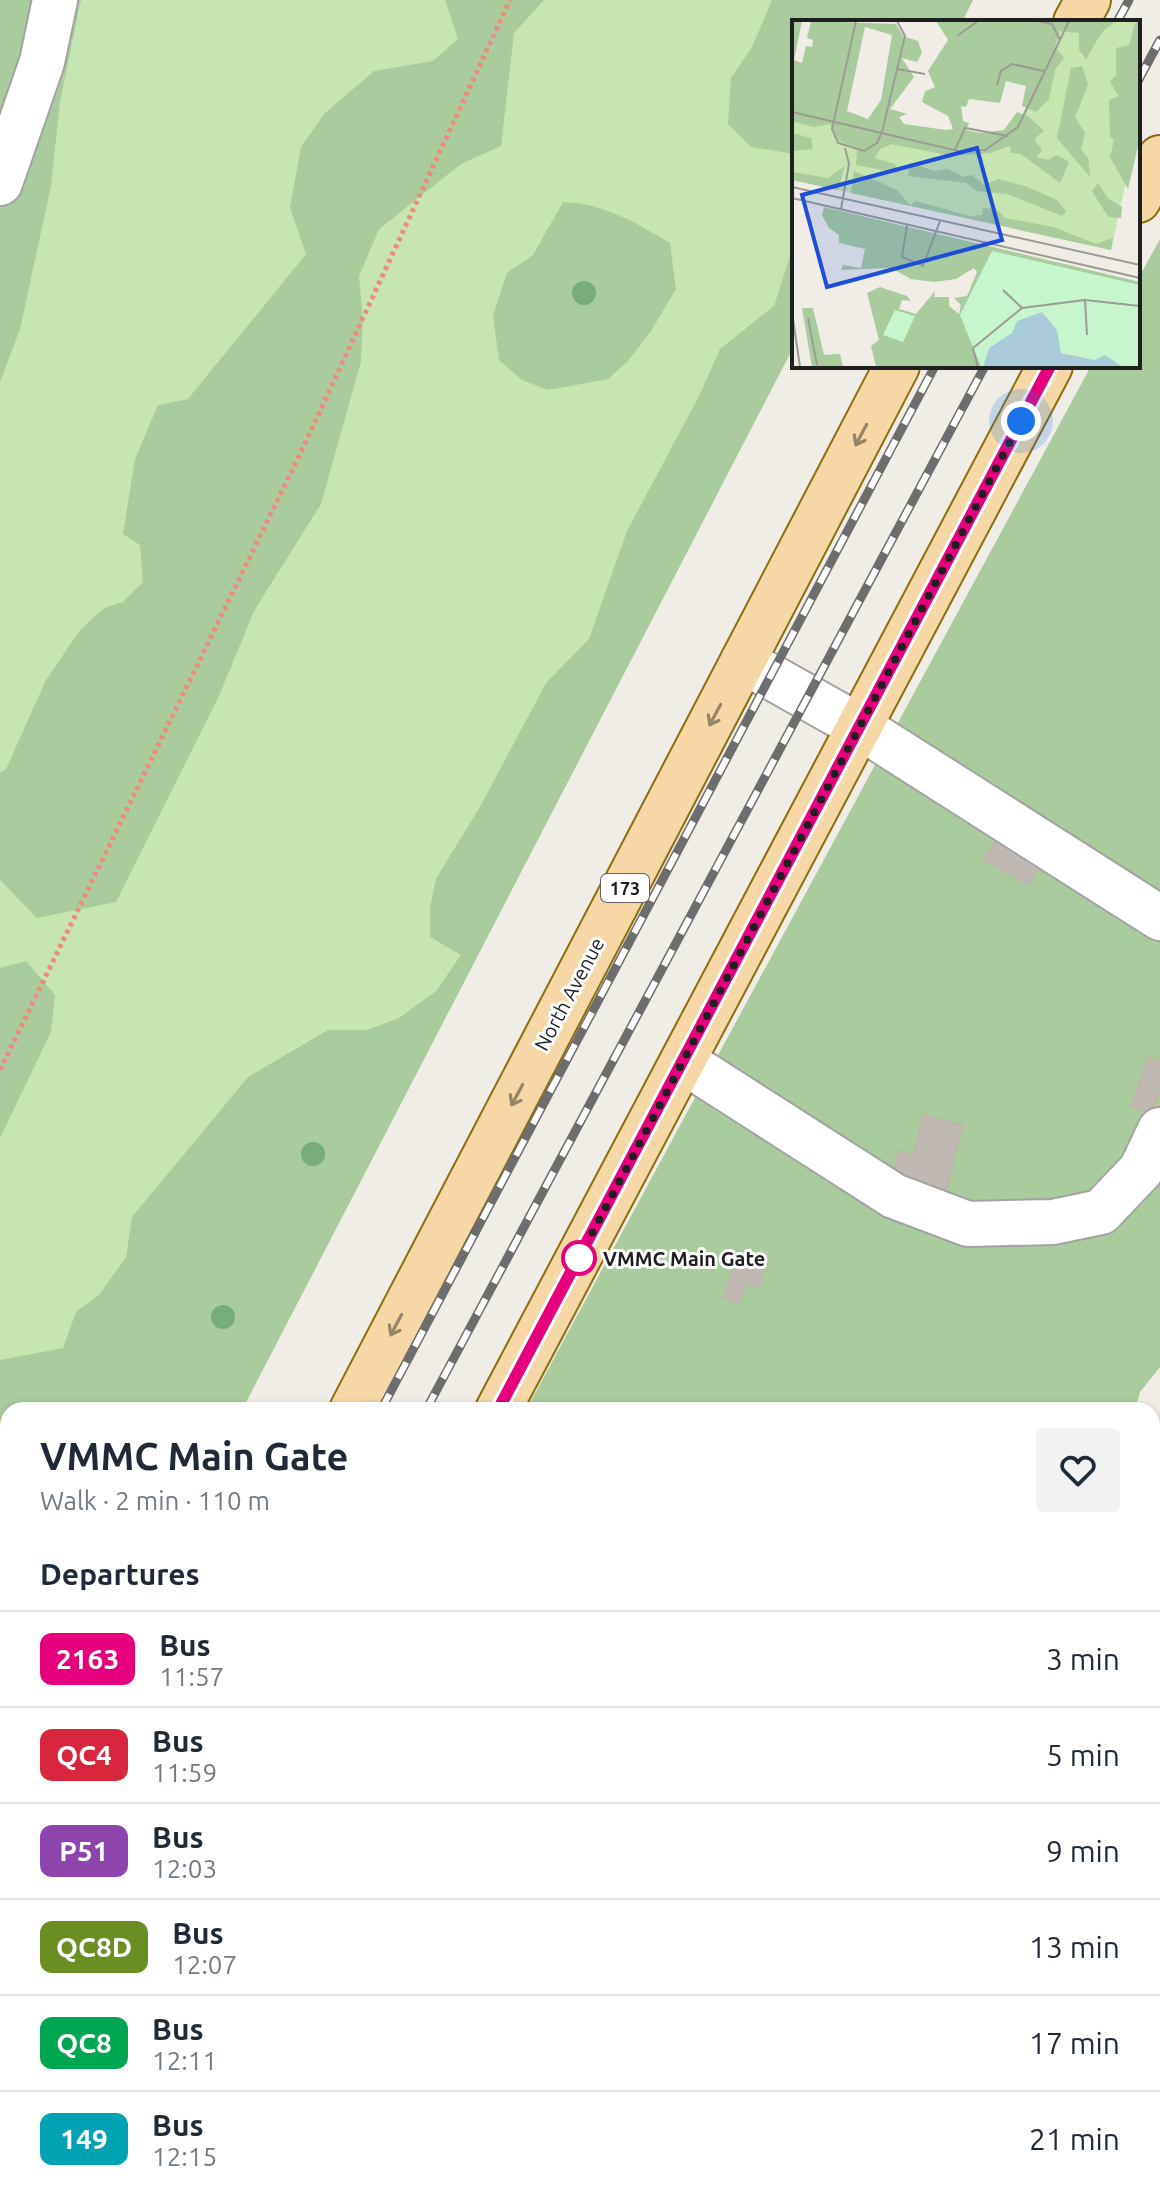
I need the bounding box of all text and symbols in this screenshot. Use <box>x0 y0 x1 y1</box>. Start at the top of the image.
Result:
inset map <box>792 20 1140 368</box>
your location <box>1001 401 1041 441</box>
one-way arrow <box>852 423 868 447</box>
one-way arrow <box>706 703 722 727</box>
road number: 173 <box>601 874 649 902</box>
street label: North Avenue <box>530 933 608 1055</box>
one-way arrow <box>508 1082 524 1106</box>
marker: VMMC Main Gate <box>562 1241 596 1275</box>
place label: VMMC Main Gate <box>603 1247 765 1270</box>
one-way arrow <box>388 1313 404 1337</box>
button: heart <box>1036 1428 1120 1512</box>
text: VMMC Main Gate <box>40 1435 348 1477</box>
text: Walk · 2 min · 110 m <box>40 1486 270 1515</box>
text: Departures <box>40 1557 200 1591</box>
text: Bus <box>159 1628 211 1662</box>
text: 3 min <box>1046 1642 1120 1676</box>
text: 2163 <box>56 1643 119 1674</box>
text: 11:57 <box>159 1662 224 1691</box>
text: Bus <box>152 1724 204 1758</box>
text: 5 min <box>1046 1738 1120 1772</box>
text: QC4 <box>56 1739 112 1770</box>
text: 11:59 <box>152 1758 217 1787</box>
text: Bus <box>152 1820 204 1854</box>
text: 9 min <box>1046 1834 1120 1868</box>
text: P51 <box>59 1835 109 1866</box>
text: 12:03 <box>152 1854 217 1883</box>
text: Bus <box>172 1916 224 1950</box>
text: 13 min <box>1029 1930 1120 1964</box>
text: QC8D <box>56 1931 132 1962</box>
text: 12:07 <box>172 1950 237 1979</box>
text: Bus <box>152 2012 204 2046</box>
text: 17 min <box>1029 2026 1120 2060</box>
text: QC8 <box>56 2027 112 2058</box>
text: 12:11 <box>152 2046 217 2075</box>
text: Bus <box>152 2108 204 2142</box>
text: 21 min <box>1029 2122 1120 2156</box>
text: 149 <box>60 2123 108 2154</box>
text: 12:15 <box>152 2142 217 2171</box>

